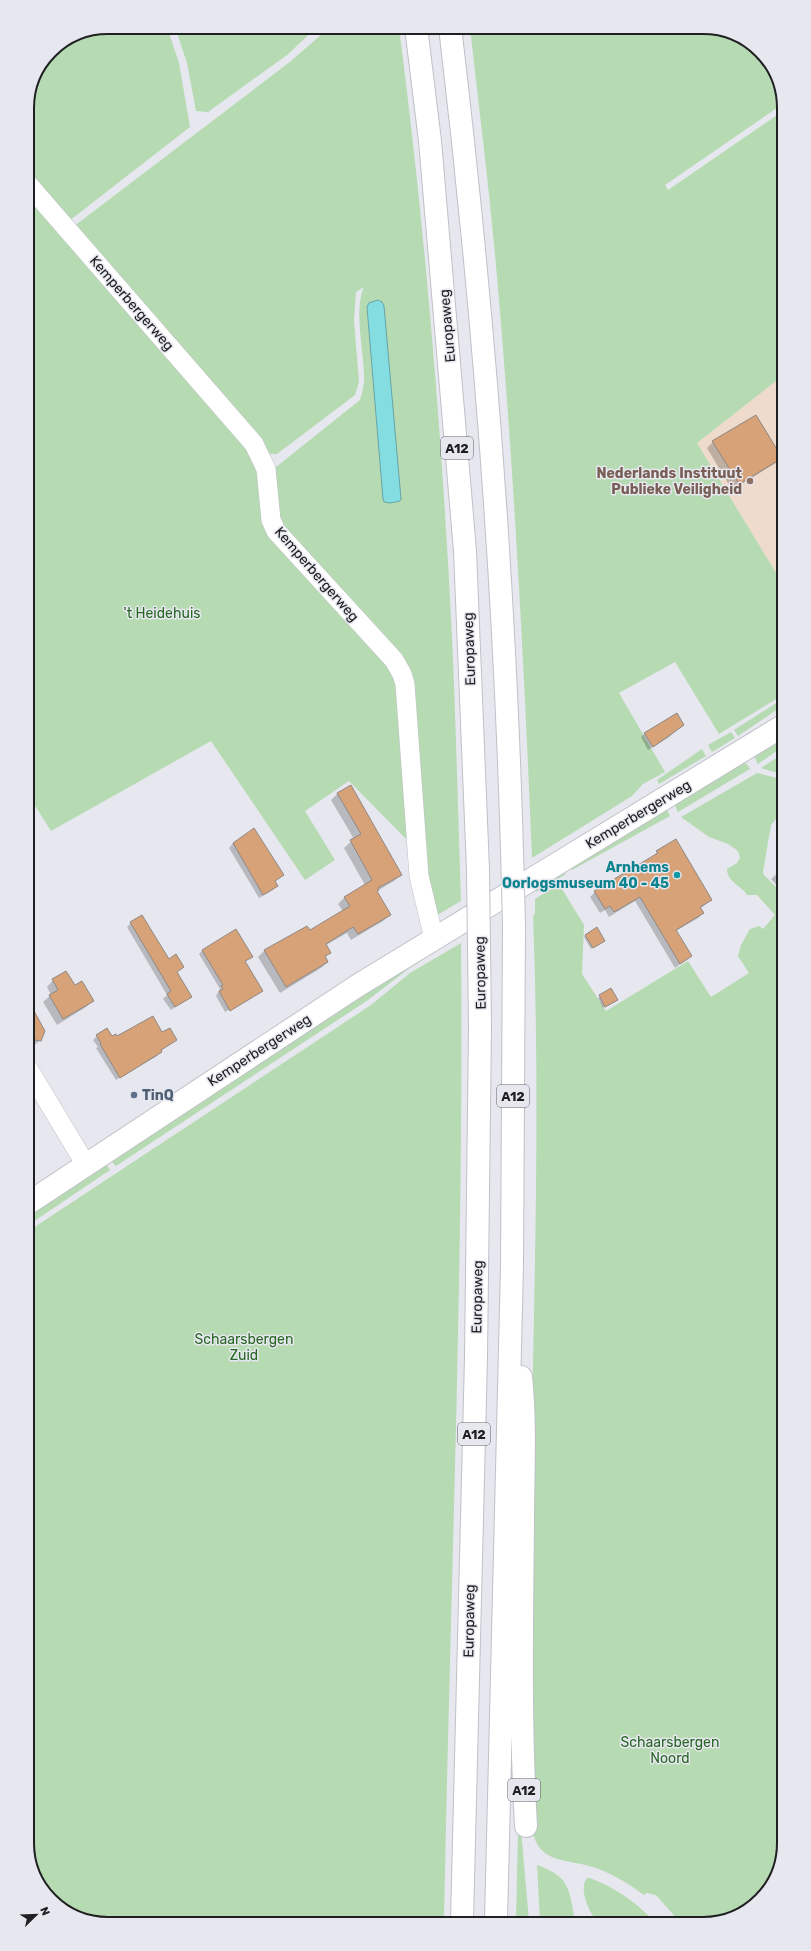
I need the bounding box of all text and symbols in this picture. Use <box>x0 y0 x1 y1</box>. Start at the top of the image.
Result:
street label: Kemperbergerweg <box>86 253 177 354</box>
street label: Europaweg <box>436 289 459 363</box>
road number: A12 <box>441 437 473 459</box>
place label: Nederlands Instituut Publieke Veiligheid <box>596 465 742 498</box>
marker: Nederlands Instituut Publieke Veiligheid <box>745 476 755 486</box>
street label: Kemperbergerweg <box>271 524 362 625</box>
park label: 't Heidehuis <box>124 605 200 622</box>
street label: Europaweg <box>460 612 479 686</box>
street label: Kemperbergerweg <box>582 776 694 853</box>
place label: Arnhems Oorlogsmuseum 40 - 45 <box>502 859 669 892</box>
marker: Arnhems Oorlogsmuseum 40 - 45 <box>672 870 682 880</box>
street label: Europaweg <box>471 936 490 1010</box>
street label: Kemperbergerweg <box>204 1011 314 1090</box>
road number: A12 <box>497 1085 529 1107</box>
place label: TinQ <box>142 1087 174 1104</box>
marker: TinQ <box>129 1090 139 1100</box>
street label: Europaweg <box>468 1260 487 1334</box>
park label: Schaarsbergen Zuid <box>195 1331 293 1364</box>
road number: A12 <box>458 1423 490 1445</box>
street label: Europaweg <box>460 1584 479 1658</box>
park label: Schaarsbergen Noord <box>621 1734 719 1767</box>
road number: A12 <box>508 1779 540 1801</box>
north arrow <box>16 1895 56 1935</box>
text: N <box>37 1905 52 1918</box>

